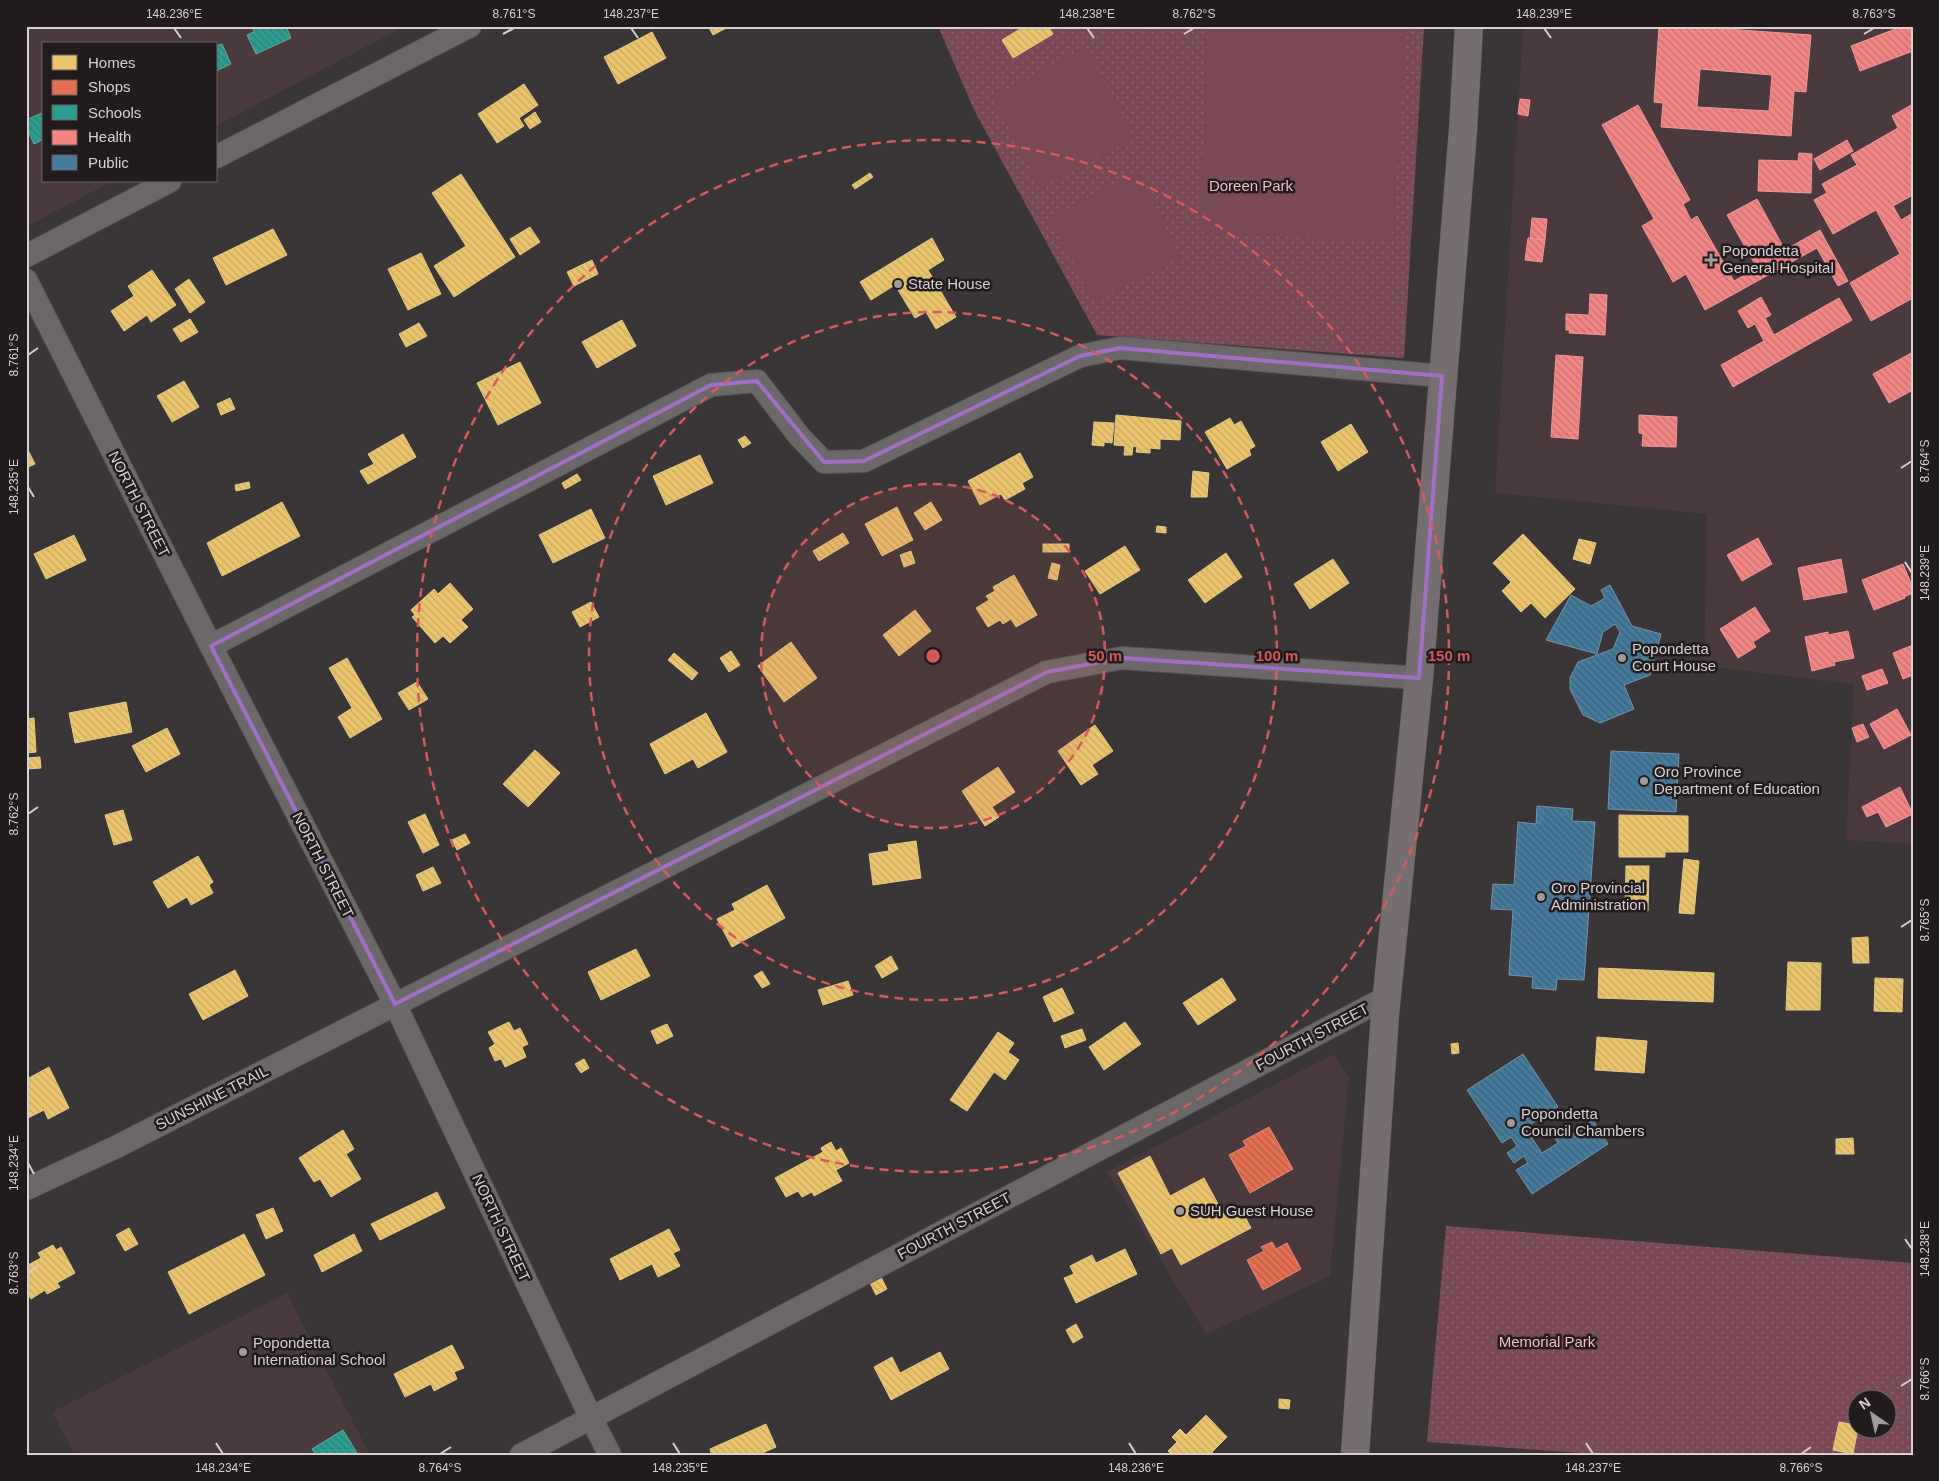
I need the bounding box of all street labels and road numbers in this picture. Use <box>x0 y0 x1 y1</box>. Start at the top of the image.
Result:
street label: NORTH STREET <box>105 448 173 559</box>
street label: NORTH STREET <box>289 809 357 920</box>
street label: FOURTH STREET <box>1252 1000 1371 1074</box>
street label: SUNSHINE TRAIL <box>153 1062 271 1133</box>
street label: NORTH STREET <box>469 1171 534 1284</box>
street label: FOURTH STREET <box>894 1189 1013 1263</box>

